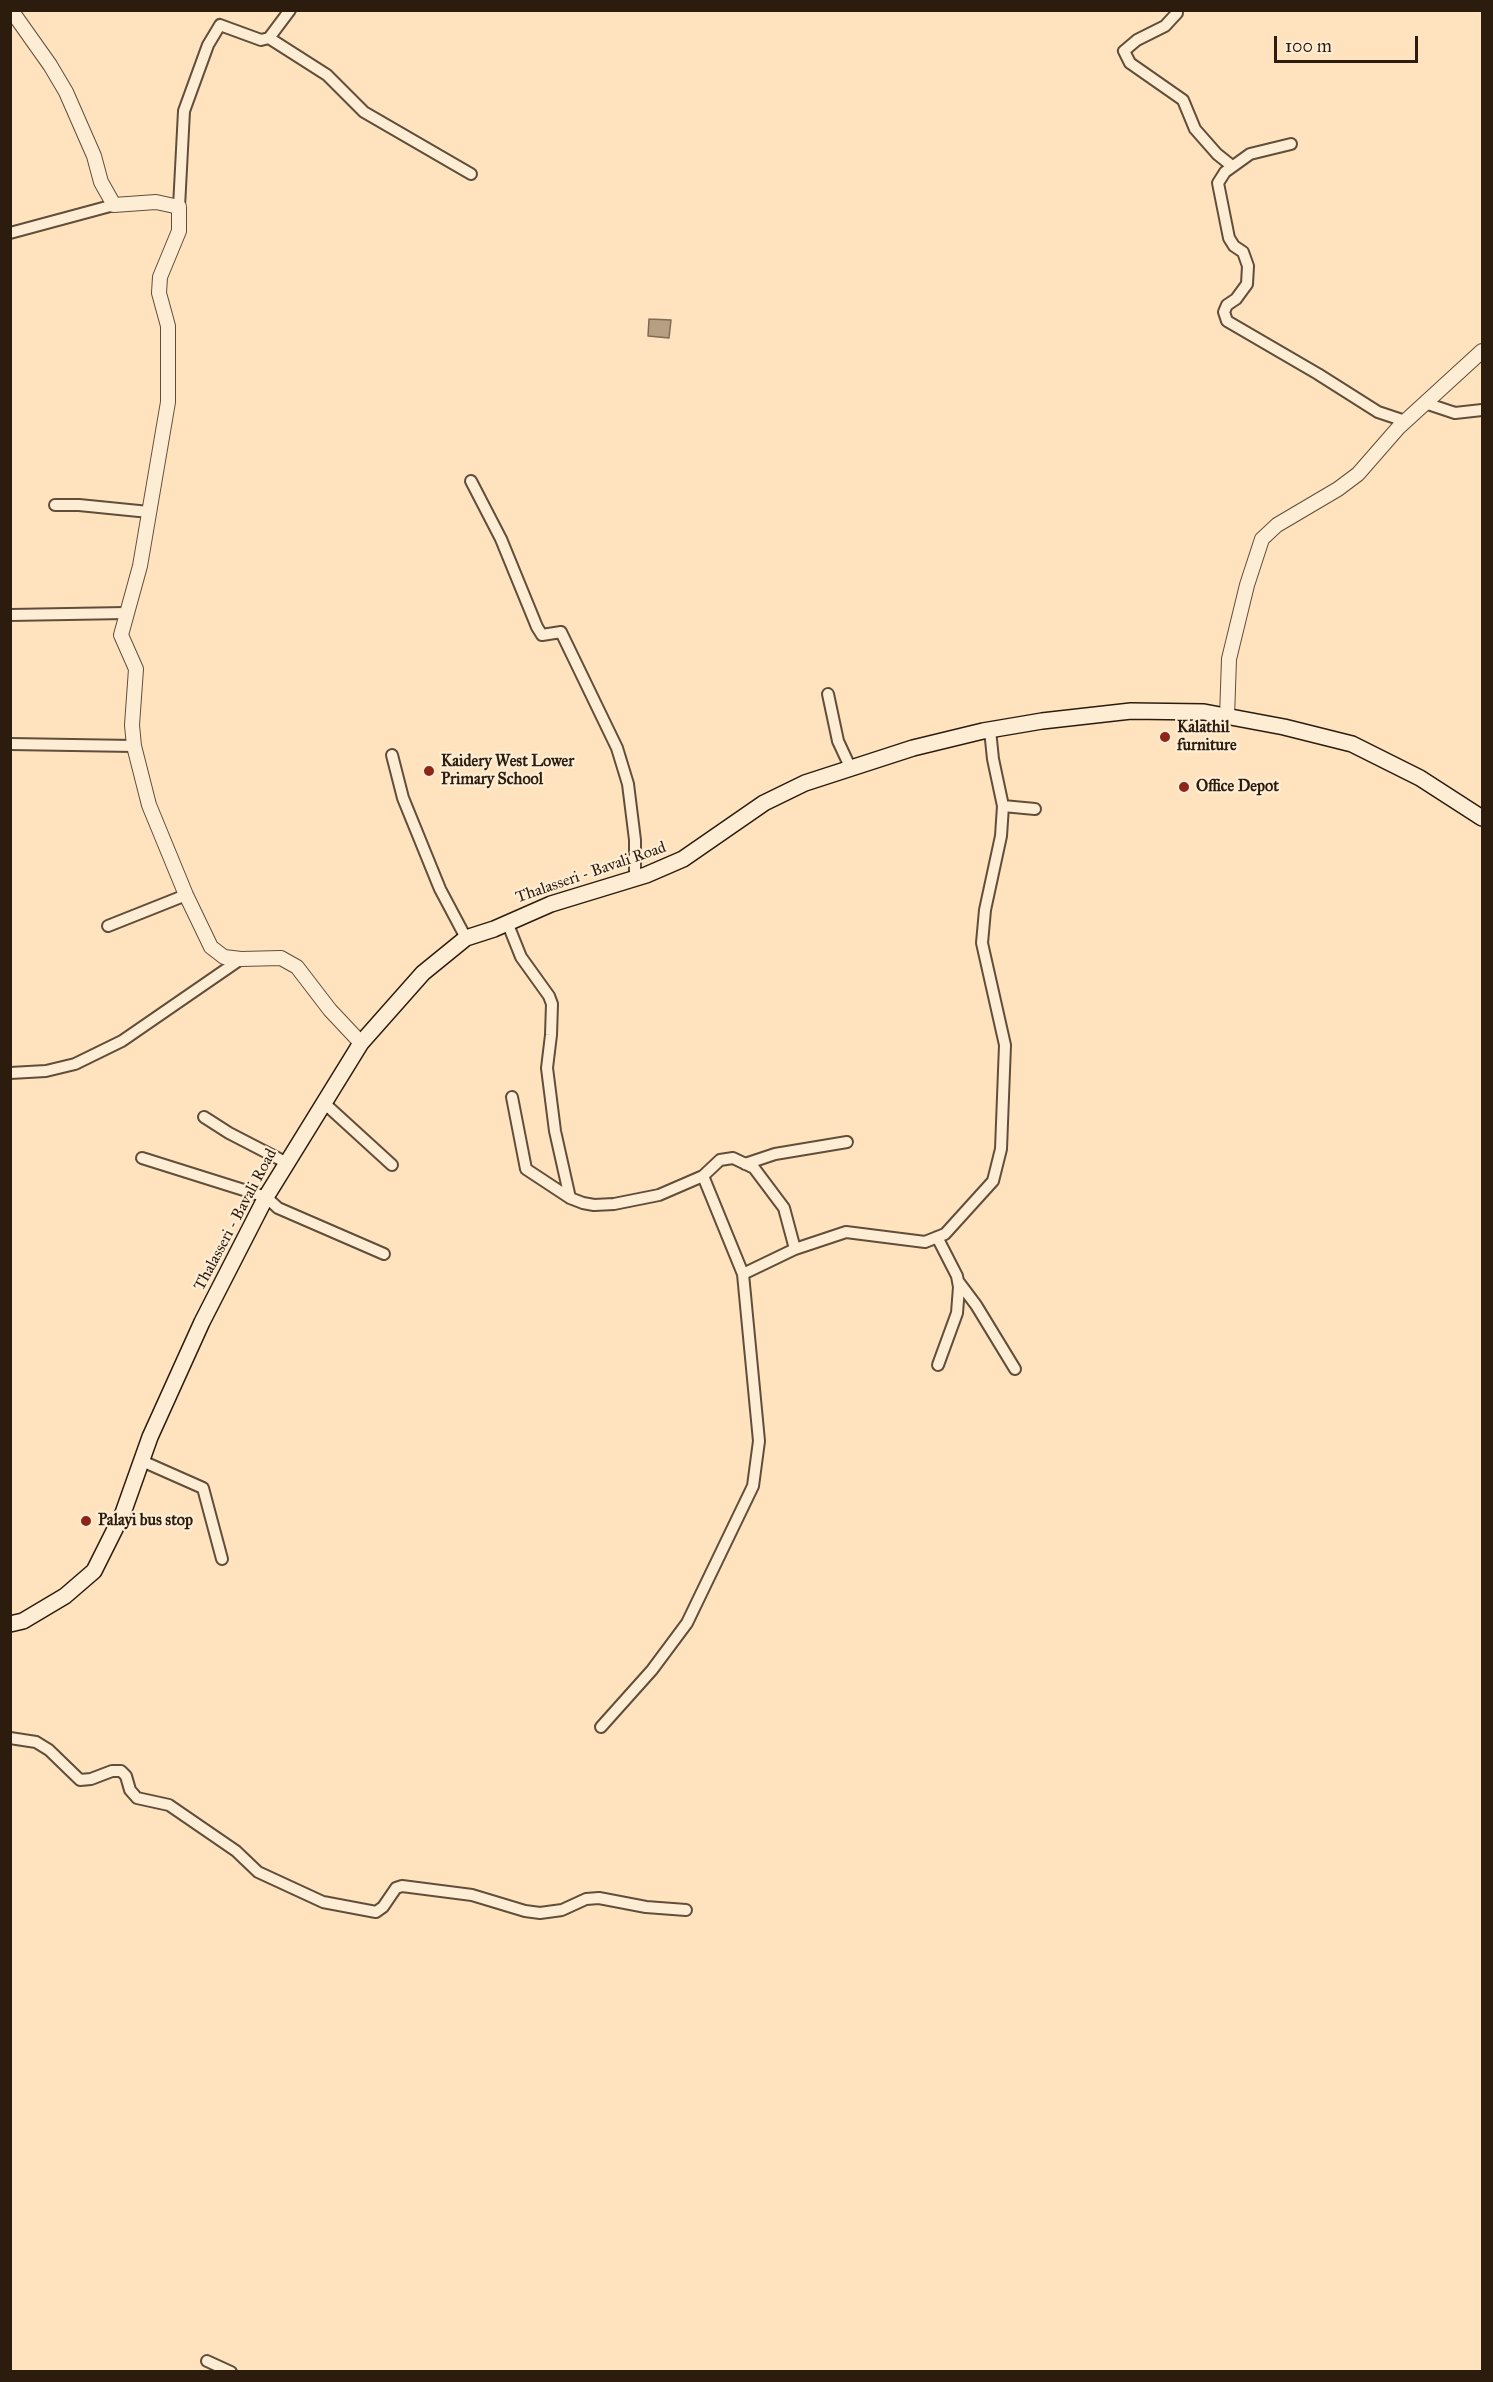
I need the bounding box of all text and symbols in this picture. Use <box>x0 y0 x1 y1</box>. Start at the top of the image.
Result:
scale bar <box>1277 24 1421 62</box>
text: 100 m <box>1285 35 1332 57</box>
place label: Kalathil furniture <box>1177 718 1237 756</box>
marker: Kalathil furniture <box>1158 730 1172 744</box>
place label: Kaidery West Lower Primary School <box>441 752 574 790</box>
marker: Kaidery West Lower Primary School <box>422 764 436 778</box>
place label: Office Depot <box>1196 777 1279 797</box>
marker: Office Depot <box>1177 780 1191 794</box>
street label: Thalasseri - Bavali Road <box>513 838 669 908</box>
street label: Thalasseri - Bavali Road <box>190 1146 282 1294</box>
place label: Palayi bus stop <box>98 1511 193 1531</box>
marker: Palayi bus stop <box>79 1514 93 1528</box>

